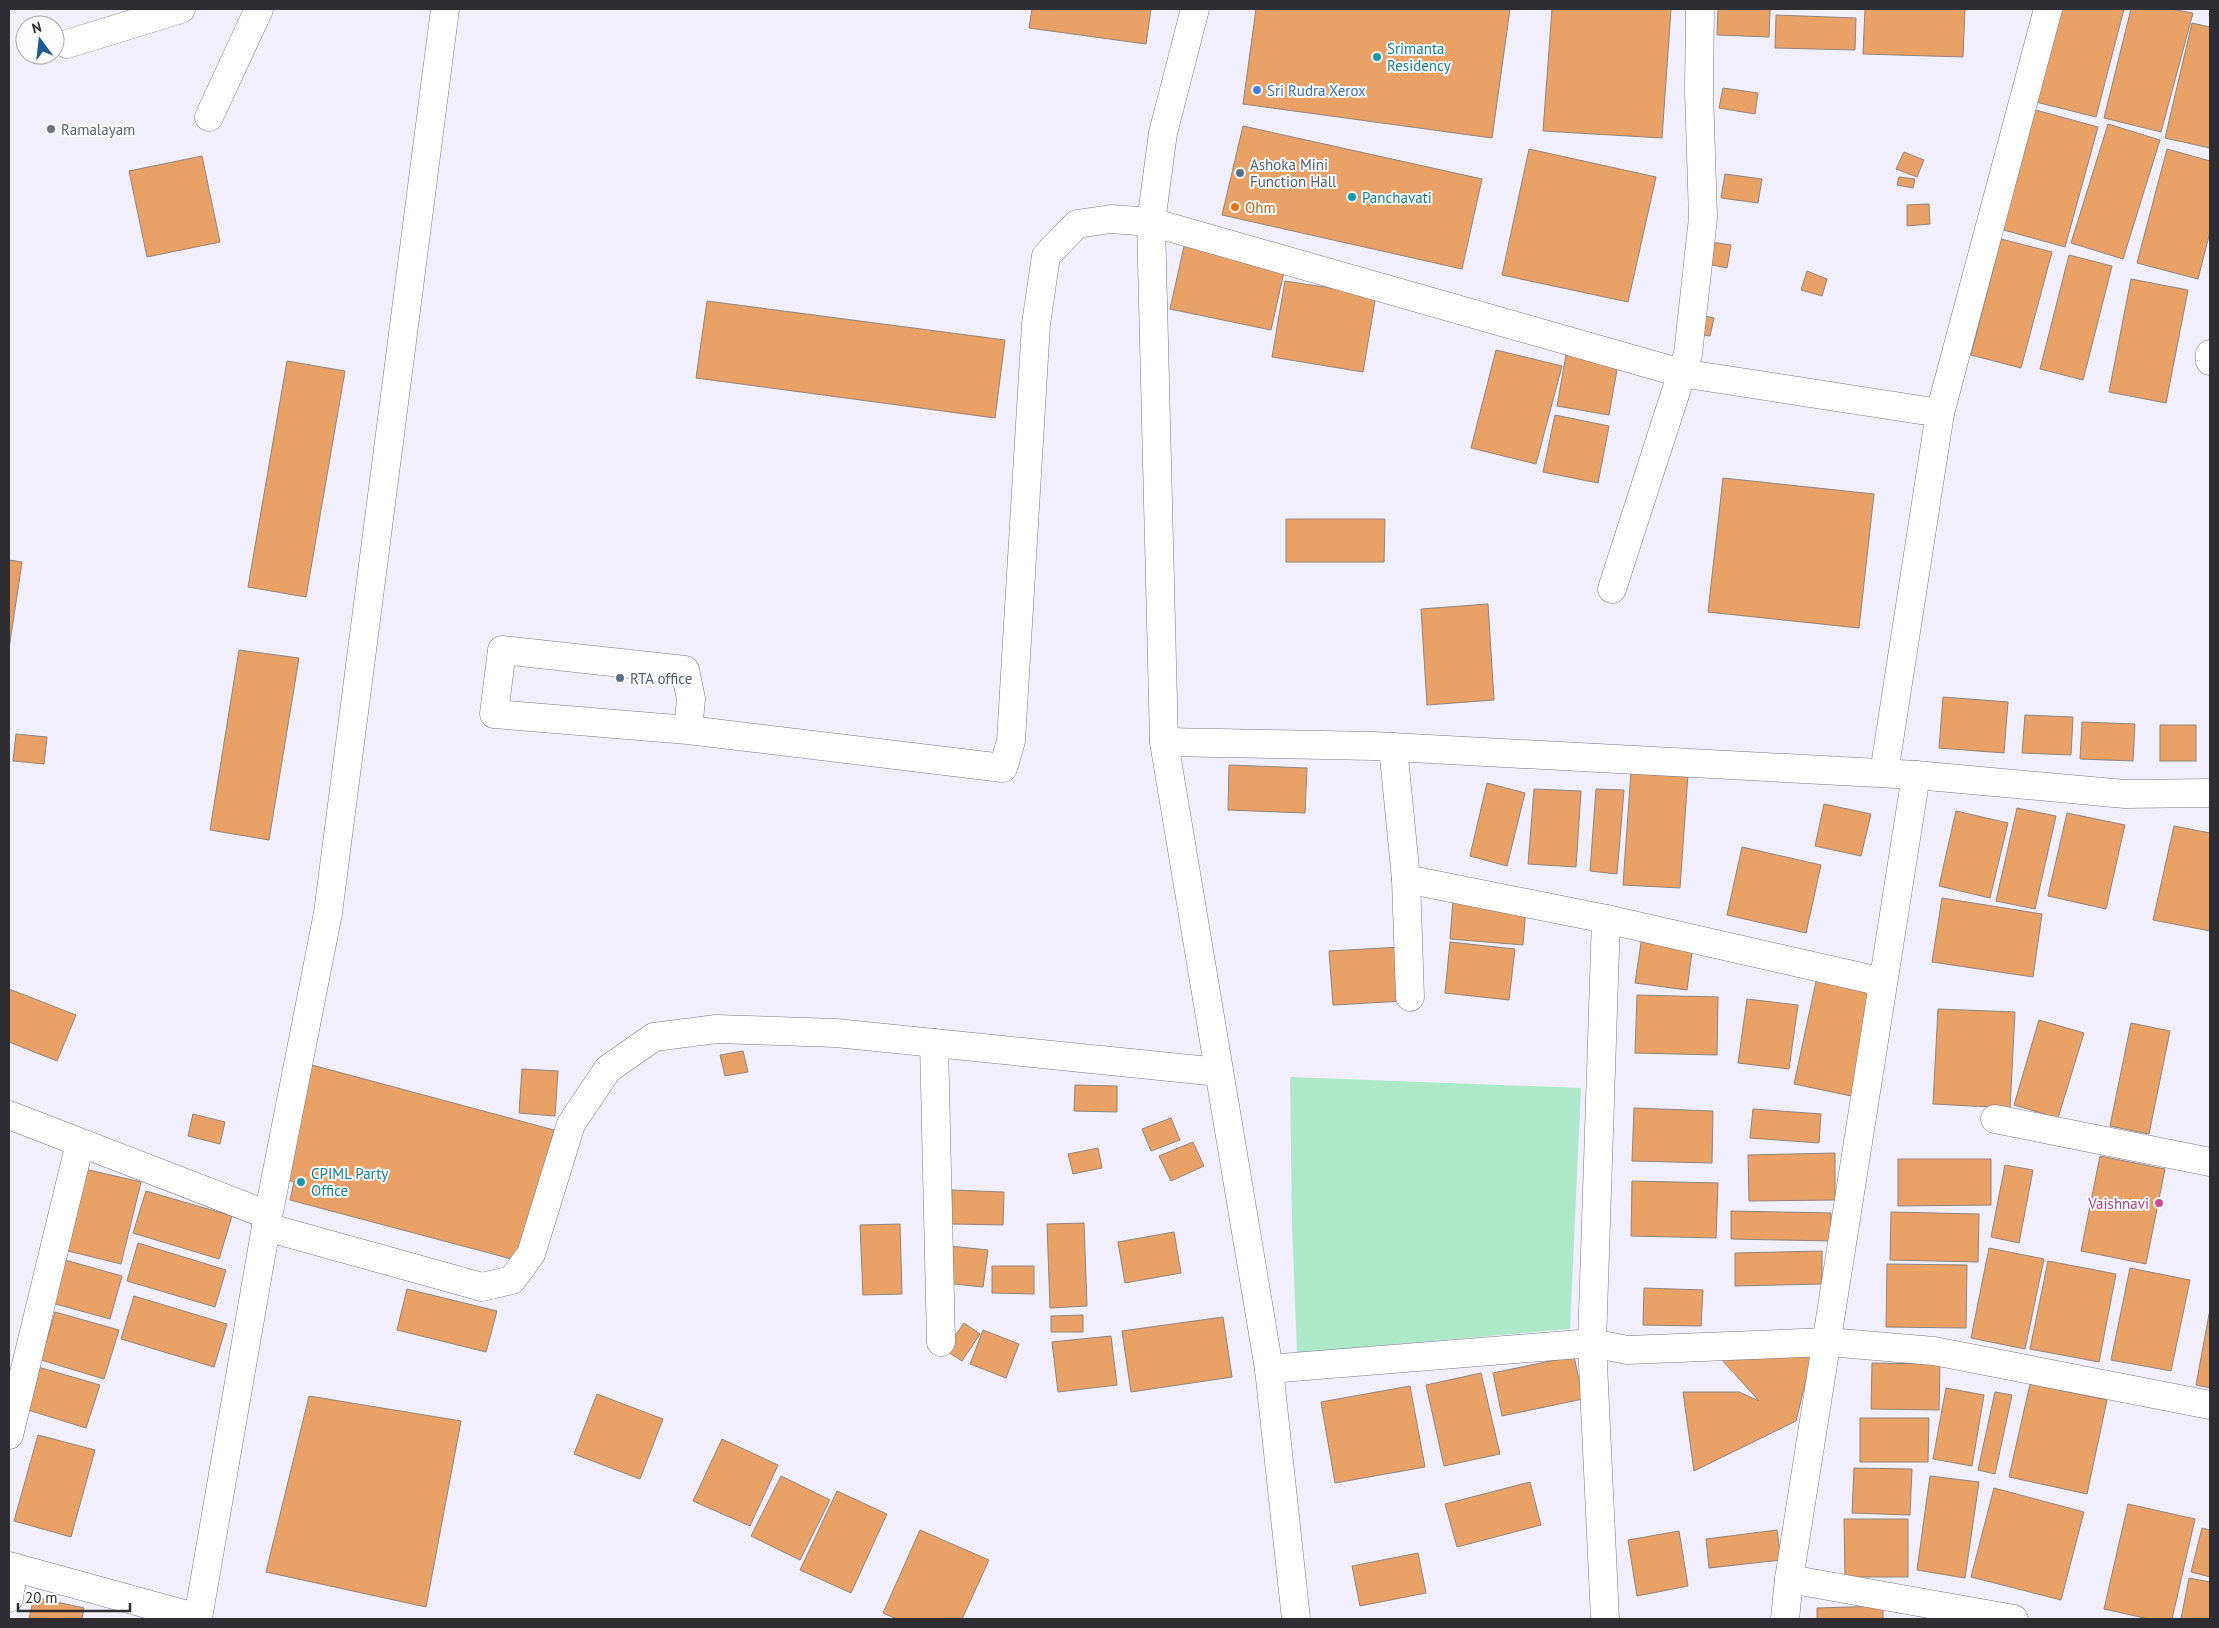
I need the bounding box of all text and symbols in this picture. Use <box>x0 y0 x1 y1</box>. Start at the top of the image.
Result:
north arrow <box>15 15 65 65</box>
text: N <box>30 18 43 37</box>
place label: Srimanta Residency <box>1387 39 1451 75</box>
marker: Srimanta Residency <box>1371 51 1383 63</box>
place label: Sri Rudra Xerox <box>1267 81 1366 100</box>
marker: Sri Rudra Xerox <box>1251 84 1263 96</box>
place label: Ramalayam <box>61 120 135 139</box>
marker: Ramalayam <box>45 123 57 135</box>
place label: Ashoka Mini Function Hall <box>1250 155 1337 191</box>
marker: Ashoka Mini Function Hall <box>1234 167 1246 179</box>
place label: Panchavati <box>1362 188 1432 207</box>
marker: Panchavati <box>1346 191 1358 203</box>
place label: Ohm <box>1245 198 1276 217</box>
marker: Ohm <box>1229 201 1241 213</box>
place label: RTA office <box>630 669 692 688</box>
marker: RTA office <box>614 672 626 684</box>
place label: CPIML Party Office <box>311 1164 388 1200</box>
marker: CPIML Party Office <box>295 1176 307 1188</box>
place label: Vaishnavi <box>2087 1194 2149 1213</box>
marker: Vaishnavi <box>2153 1197 2165 1209</box>
scale bar <box>18 1580 130 1612</box>
text: 20 m <box>25 1588 58 1607</box>

